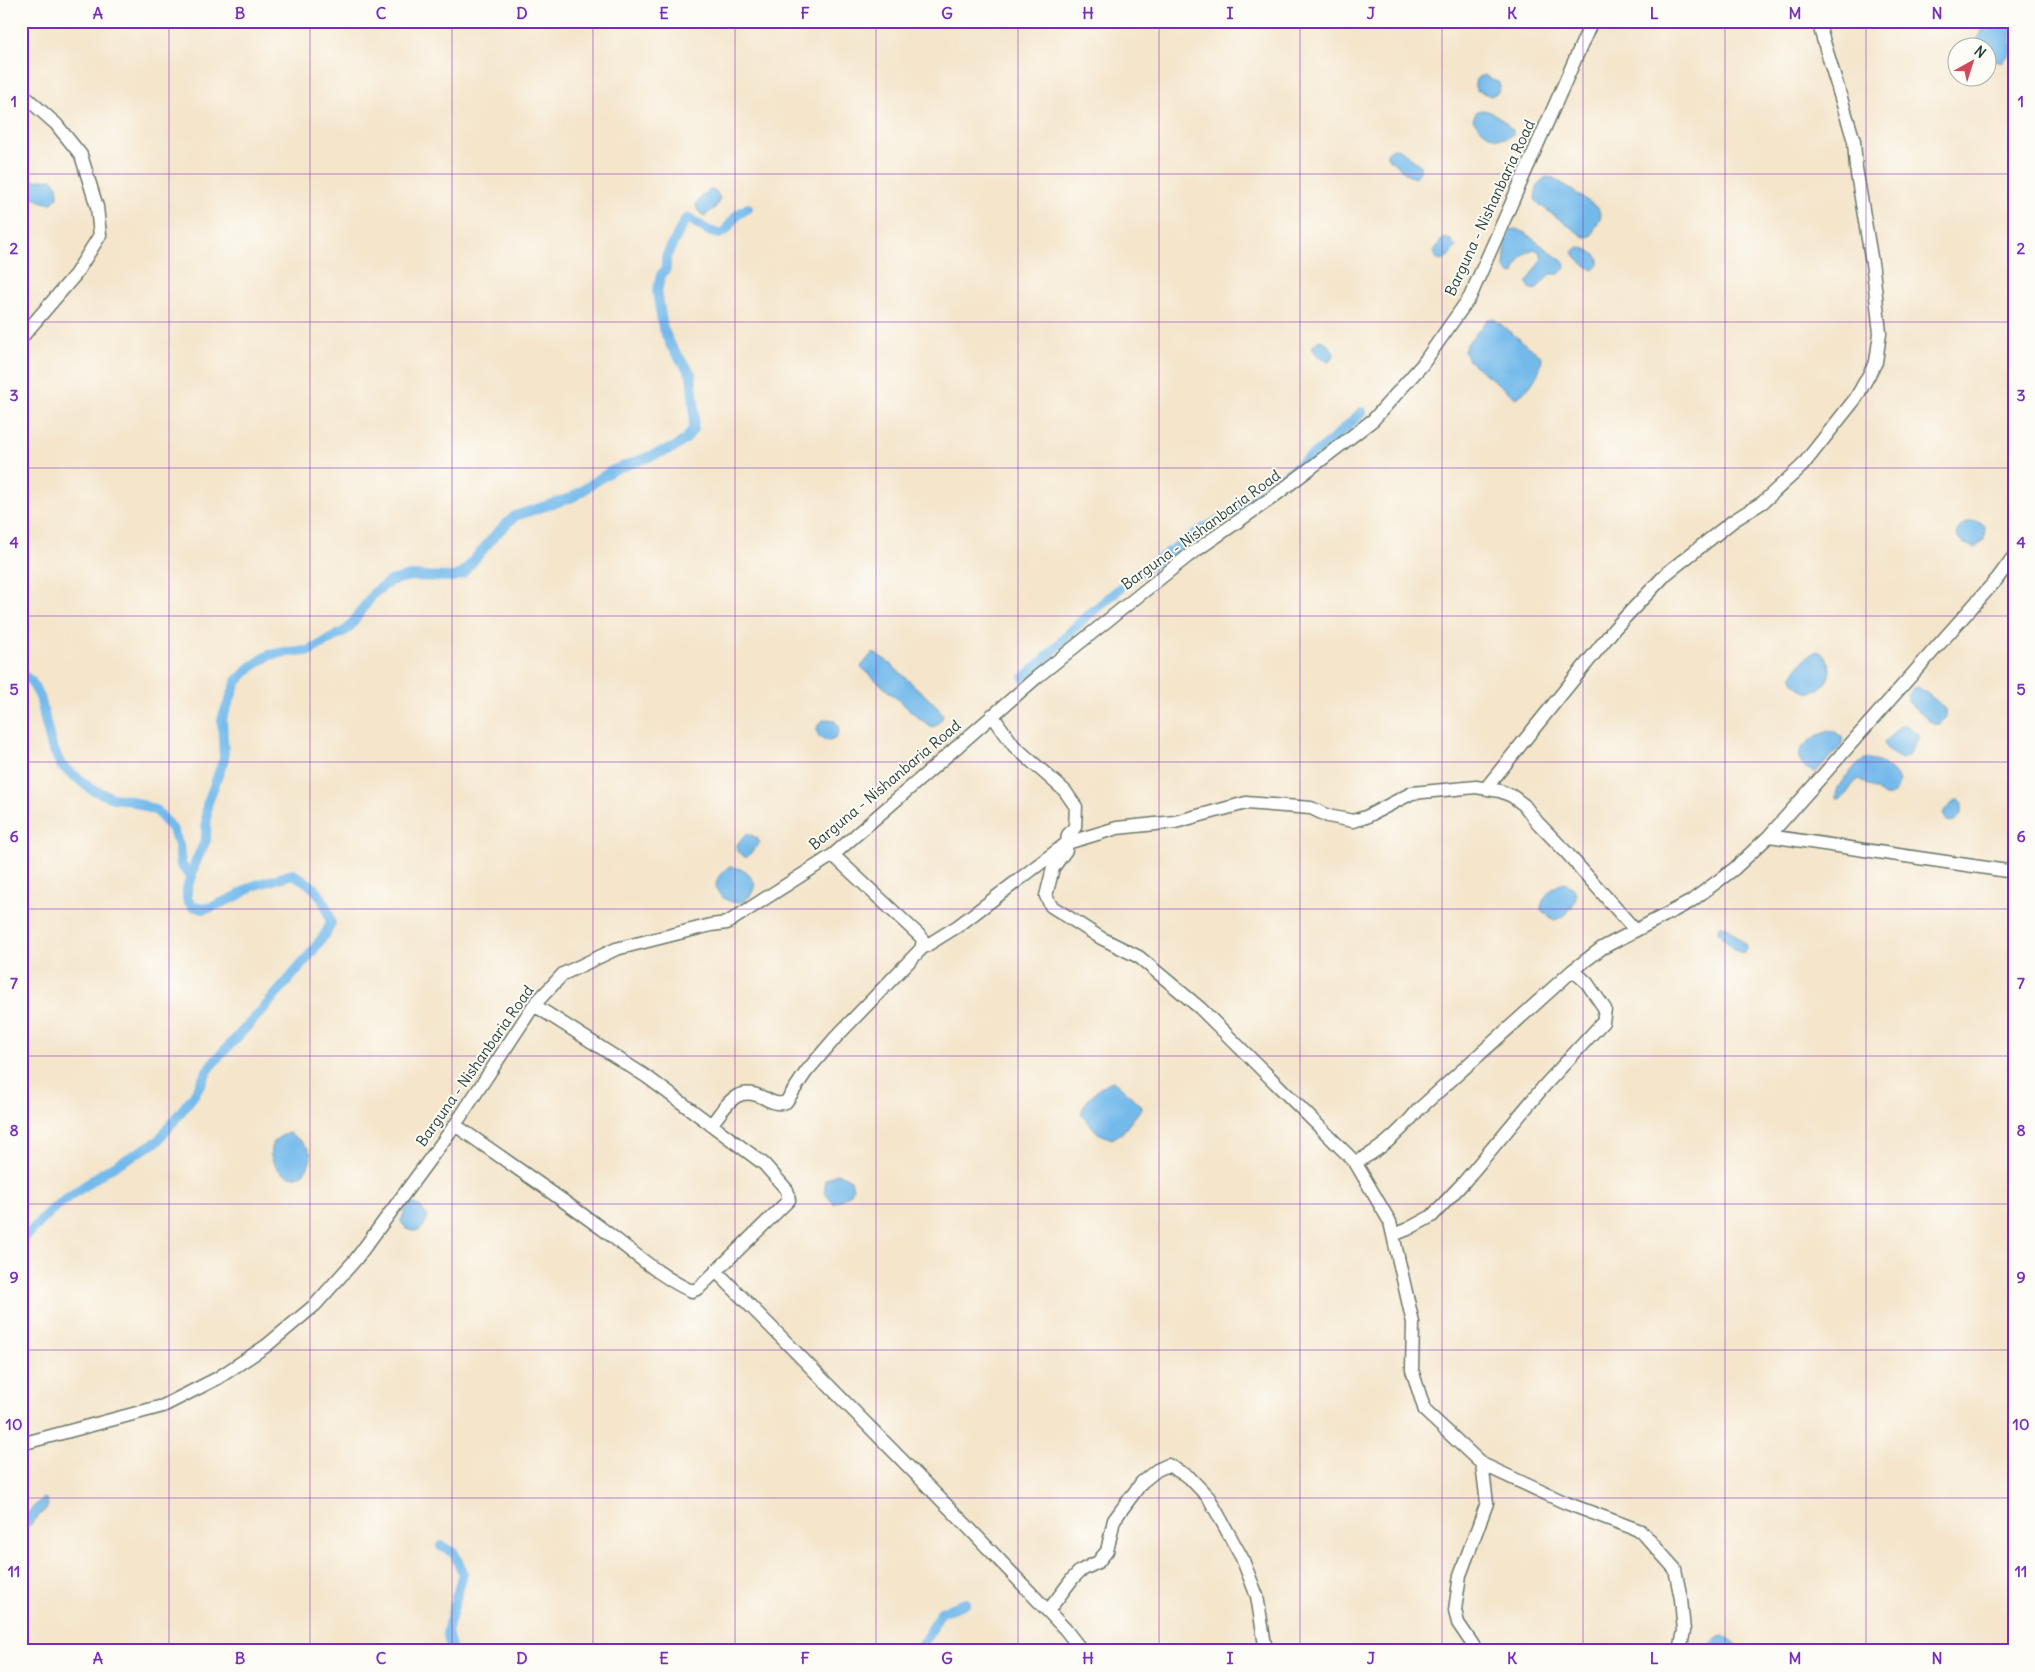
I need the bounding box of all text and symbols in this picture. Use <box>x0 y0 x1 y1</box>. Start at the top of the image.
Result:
text: A <box>93 3 103 23</box>
text: B <box>235 3 246 23</box>
text: C <box>376 3 387 23</box>
text: D <box>516 3 528 23</box>
text: E <box>659 3 669 23</box>
text: F <box>800 3 810 23</box>
text: G <box>941 3 953 23</box>
text: H <box>1082 3 1094 23</box>
text: I <box>1227 3 1234 23</box>
text: J <box>1367 3 1376 23</box>
text: K <box>1507 3 1517 23</box>
text: L <box>1650 3 1659 23</box>
text: M <box>1789 3 1802 23</box>
text: N <box>1931 3 1943 23</box>
north arrow <box>1948 38 1998 88</box>
text: N <box>1971 42 1990 62</box>
text: 1 <box>11 91 17 111</box>
text: 1 <box>2018 91 2024 111</box>
street label: Barguna - Nishanbaria Road <box>1440 116 1539 299</box>
text: 2 <box>10 238 19 258</box>
text: 2 <box>2017 238 2026 258</box>
text: 3 <box>9 385 19 405</box>
text: 3 <box>2016 385 2026 405</box>
street label: Barguna - Nishanbaria Road <box>1117 465 1284 594</box>
text: 4 <box>9 532 19 552</box>
text: 4 <box>2016 532 2026 552</box>
text: 5 <box>9 679 19 699</box>
text: 5 <box>2016 679 2026 699</box>
street label: Barguna - Nishanbaria Road <box>805 715 965 854</box>
text: 6 <box>9 826 19 846</box>
text: 6 <box>2016 826 2026 846</box>
text: 7 <box>10 973 18 993</box>
text: 7 <box>2017 973 2025 993</box>
street label: Barguna - Nishanbaria Road <box>412 981 538 1150</box>
text: 8 <box>9 1120 19 1140</box>
text: 8 <box>2016 1120 2026 1140</box>
text: 9 <box>9 1267 19 1287</box>
text: 9 <box>2016 1267 2026 1287</box>
text: 10 <box>6 1414 22 1434</box>
text: 10 <box>2013 1414 2029 1434</box>
text: 11 <box>8 1561 20 1581</box>
text: 11 <box>2015 1561 2027 1581</box>
text: A <box>93 1648 103 1668</box>
text: B <box>235 1648 246 1668</box>
text: C <box>376 1648 387 1668</box>
text: D <box>516 1648 528 1668</box>
text: E <box>659 1648 669 1668</box>
text: F <box>800 1648 810 1668</box>
text: G <box>941 1648 953 1668</box>
text: H <box>1082 1648 1094 1668</box>
text: I <box>1227 1648 1234 1668</box>
text: J <box>1367 1648 1376 1668</box>
text: K <box>1507 1648 1517 1668</box>
text: L <box>1650 1648 1659 1668</box>
text: M <box>1789 1648 1802 1668</box>
text: N <box>1931 1648 1943 1668</box>

